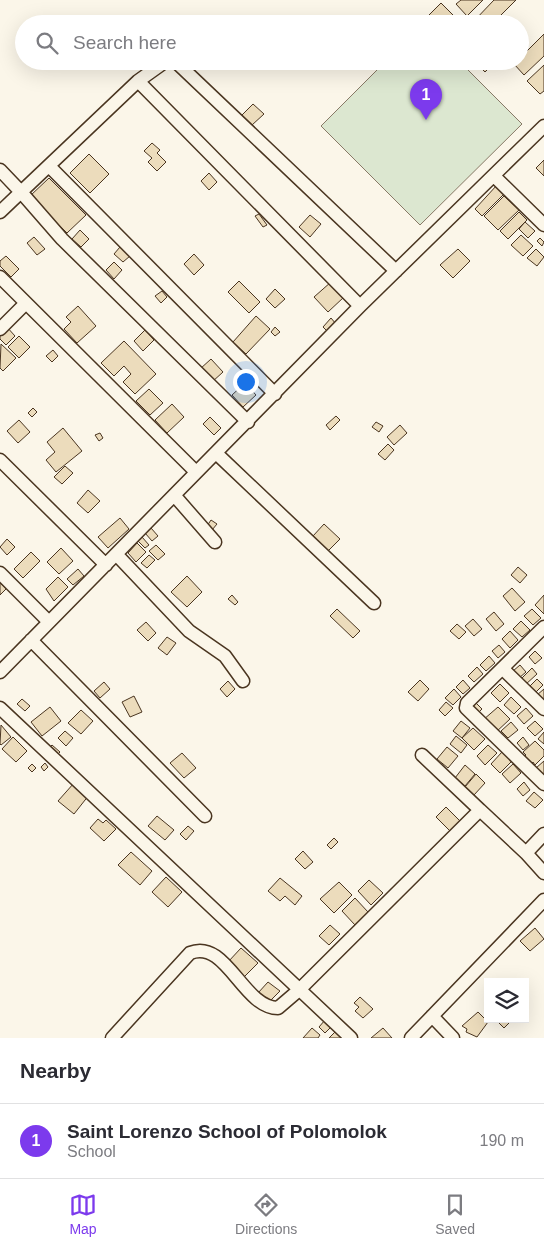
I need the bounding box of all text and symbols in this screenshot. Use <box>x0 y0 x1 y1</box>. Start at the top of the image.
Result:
search box <box>15 15 529 70</box>
icon: search <box>33 29 61 57</box>
text: Search here <box>73 32 177 53</box>
pin: 1 <box>410 79 442 120</box>
your location <box>233 369 259 395</box>
map controls <box>484 978 529 1023</box>
button: layers <box>484 978 529 1023</box>
text: Nearby <box>20 1059 91 1082</box>
text: Saint Lorenzo School of Polomolok <box>67 1121 387 1142</box>
text: 1 <box>32 1132 40 1149</box>
text: 190 m <box>480 1132 524 1149</box>
text: School <box>67 1143 116 1160</box>
tab: Map <box>69 1191 97 1237</box>
tab: Directions <box>235 1191 297 1237</box>
tab: Saved <box>435 1191 475 1237</box>

